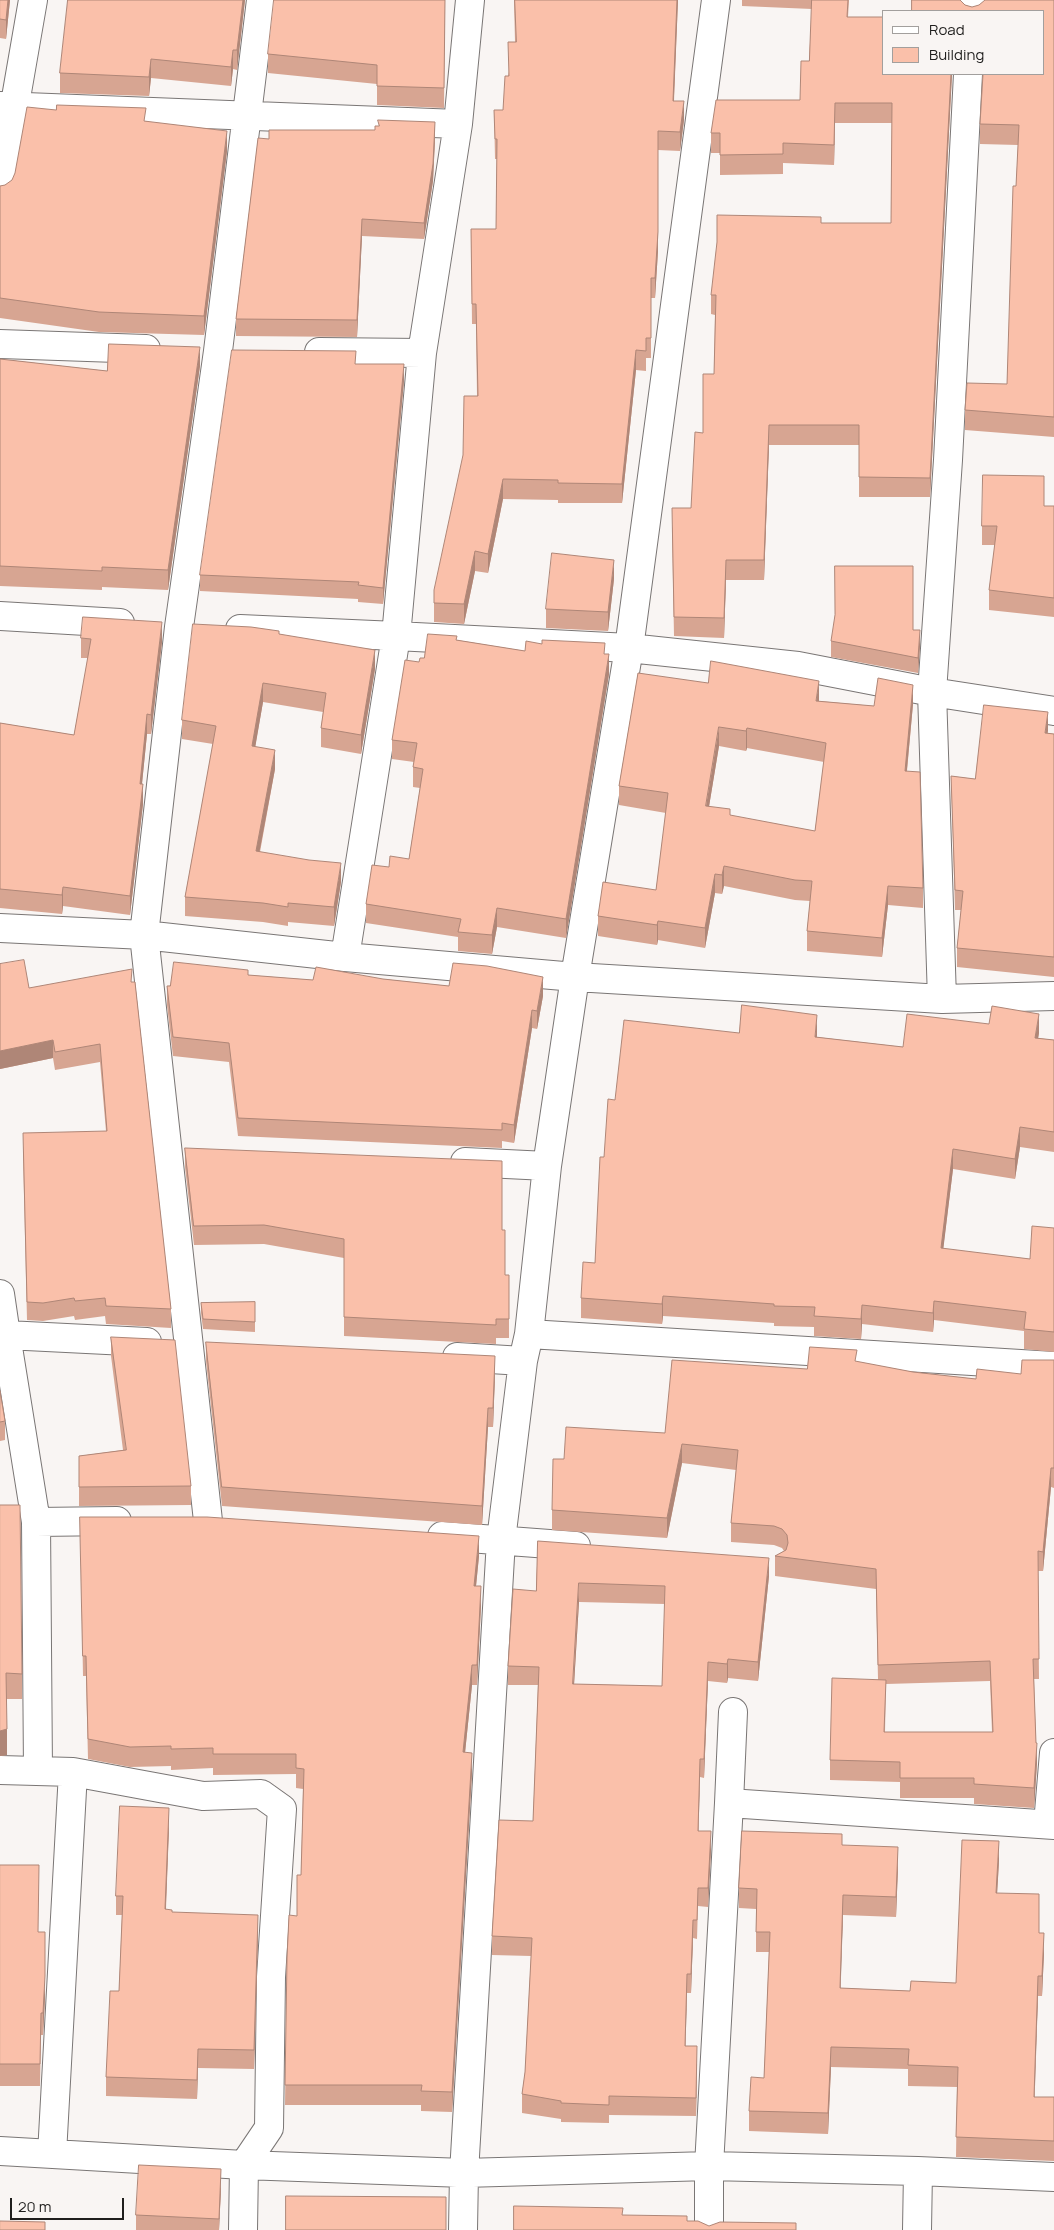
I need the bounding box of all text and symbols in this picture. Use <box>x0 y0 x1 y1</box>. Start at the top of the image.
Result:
legend <box>882 10 1044 75</box>
text: Road <box>929 19 965 40</box>
text: Building <box>929 44 984 65</box>
scale bar <box>12 2188 126 2220</box>
text: 20 m <box>18 2196 51 2217</box>

